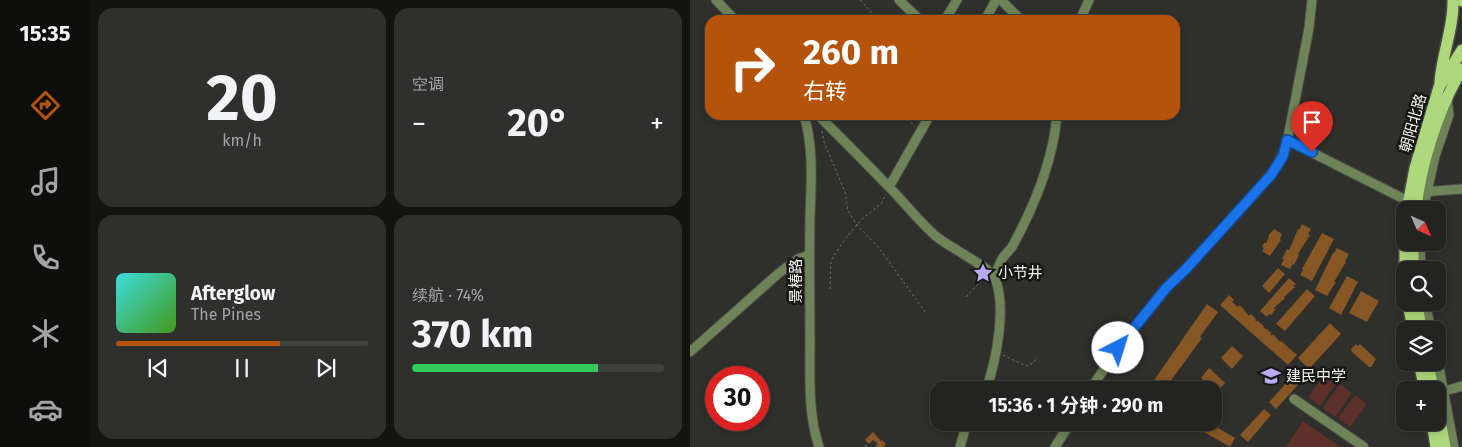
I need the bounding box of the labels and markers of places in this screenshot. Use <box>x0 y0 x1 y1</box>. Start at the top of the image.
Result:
pin <box>1291 101 1333 152</box>
place icon: 小节井 <box>972 262 994 284</box>
place label: 小节井 <box>998 264 1043 282</box>
school or university icon: 建民中学 <box>1260 365 1282 387</box>
place label: 建民中学 <box>1286 367 1346 385</box>

